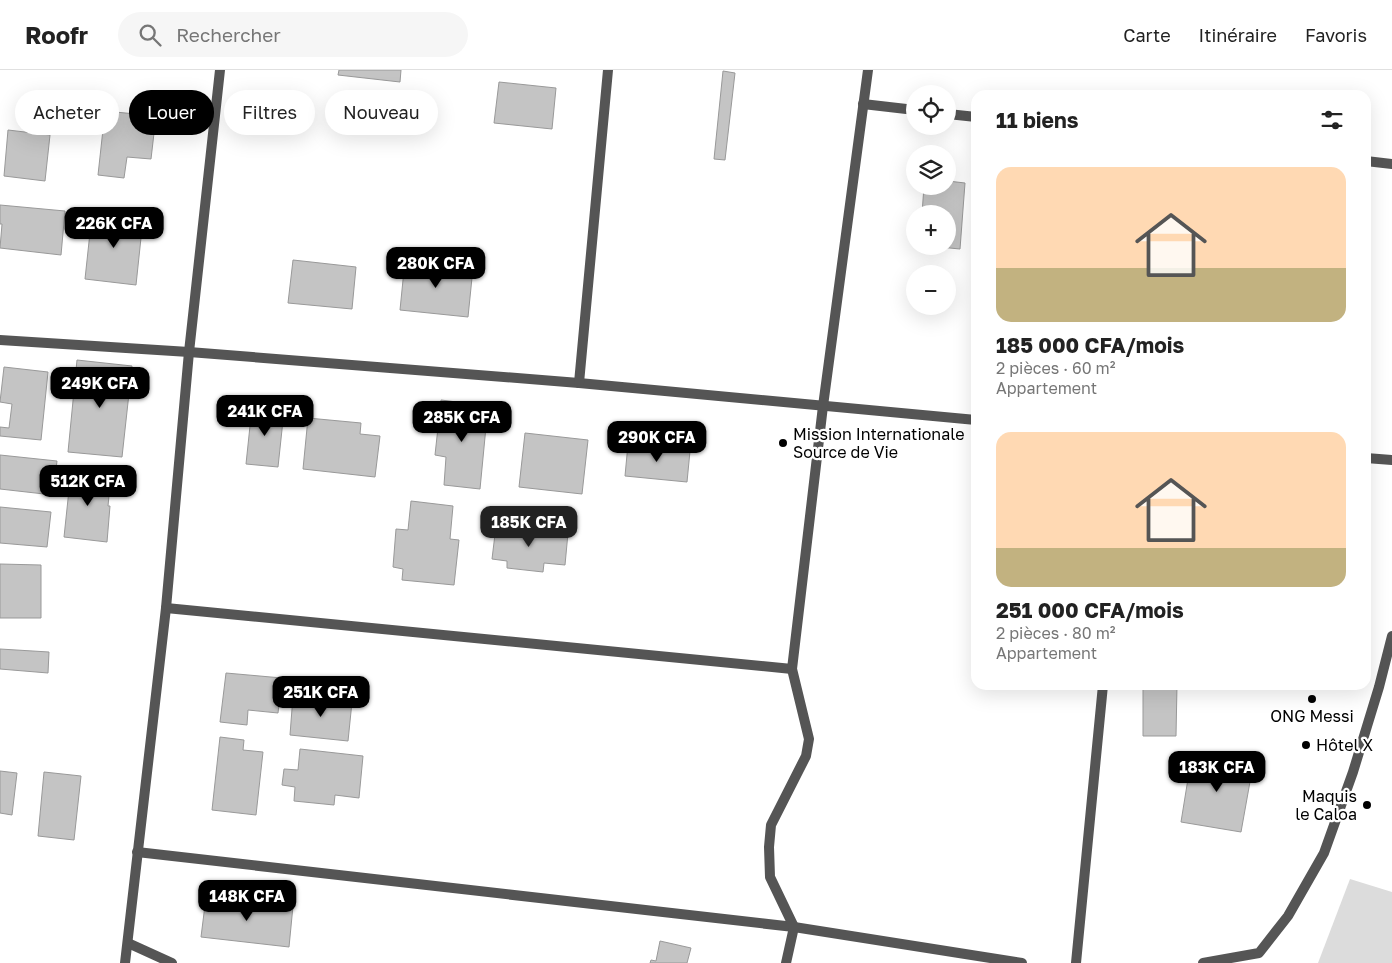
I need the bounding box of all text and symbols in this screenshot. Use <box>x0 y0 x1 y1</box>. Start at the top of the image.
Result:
search box <box>118 12 468 57</box>
text: Roofr <box>25 20 88 49</box>
icon: search <box>136 21 164 49</box>
text: Rechercher <box>176 23 281 46</box>
text: Carte <box>1123 24 1171 46</box>
text: Itinéraire <box>1199 24 1277 46</box>
text: Favoris <box>1305 24 1367 46</box>
map controls <box>906 85 956 315</box>
button: locate <box>906 85 956 135</box>
chip: Acheter <box>15 90 119 135</box>
chip: Louer <box>129 90 214 135</box>
chip: Filtres <box>224 90 315 135</box>
chip: Nouveau <box>325 90 438 135</box>
icon: filters <box>1318 106 1346 134</box>
text: 11 biens <box>996 107 1078 133</box>
button: layers <box>906 145 956 195</box>
icon: home <box>1126 200 1216 290</box>
button: + <box>906 205 956 255</box>
pin: 226K CFA <box>62 206 166 249</box>
text: 226K CFA <box>76 213 152 233</box>
pin: 280K CFA <box>384 246 488 289</box>
text: 280K CFA <box>397 253 475 273</box>
button: − <box>906 265 956 315</box>
text: 185 000 CFA/mois <box>996 332 1184 358</box>
text: 2 pièces · 60 m² <box>996 358 1116 378</box>
pin: 249K CFA <box>48 366 152 409</box>
text: 249K CFA <box>62 373 138 393</box>
text: Appartement <box>996 378 1097 398</box>
pin: 241K CFA <box>213 394 317 437</box>
pin: 285K CFA <box>410 400 514 443</box>
text: 241K CFA <box>227 401 303 421</box>
text: 285K CFA <box>424 407 500 427</box>
pin: 290K CFA <box>605 420 709 463</box>
place label: Mission Internationale Source de Vie <box>793 424 965 462</box>
text: 290K CFA <box>618 427 696 447</box>
marker: Mission Internationale Source de Vie <box>777 437 789 449</box>
pin: 512K CFA <box>36 464 140 507</box>
icon: home <box>1126 465 1216 555</box>
text: 512K CFA <box>51 471 125 491</box>
pin: 185K CFA <box>477 506 581 548</box>
text: 185K CFA <box>491 512 567 532</box>
text: 251 000 CFA/mois <box>996 597 1184 623</box>
text: 2 pièces · 80 m² <box>996 623 1116 643</box>
text: Appartement <box>996 643 1097 663</box>
pin: 251K CFA <box>269 676 373 718</box>
text: 251K CFA <box>284 682 358 702</box>
marker: ONG Messi <box>1306 693 1318 705</box>
place label: ONG Messi <box>1270 706 1354 726</box>
place label: Hôtel X <box>1316 735 1374 755</box>
marker: Hôtel X <box>1300 739 1312 751</box>
pin: 183K CFA <box>1165 750 1269 793</box>
text: 183K CFA <box>1179 757 1255 777</box>
place label: Maquis le Caloa <box>1295 786 1357 824</box>
marker: Maquis le Caloa <box>1361 799 1373 811</box>
pin: 148K CFA <box>195 880 299 922</box>
text: 148K CFA <box>209 886 285 906</box>

